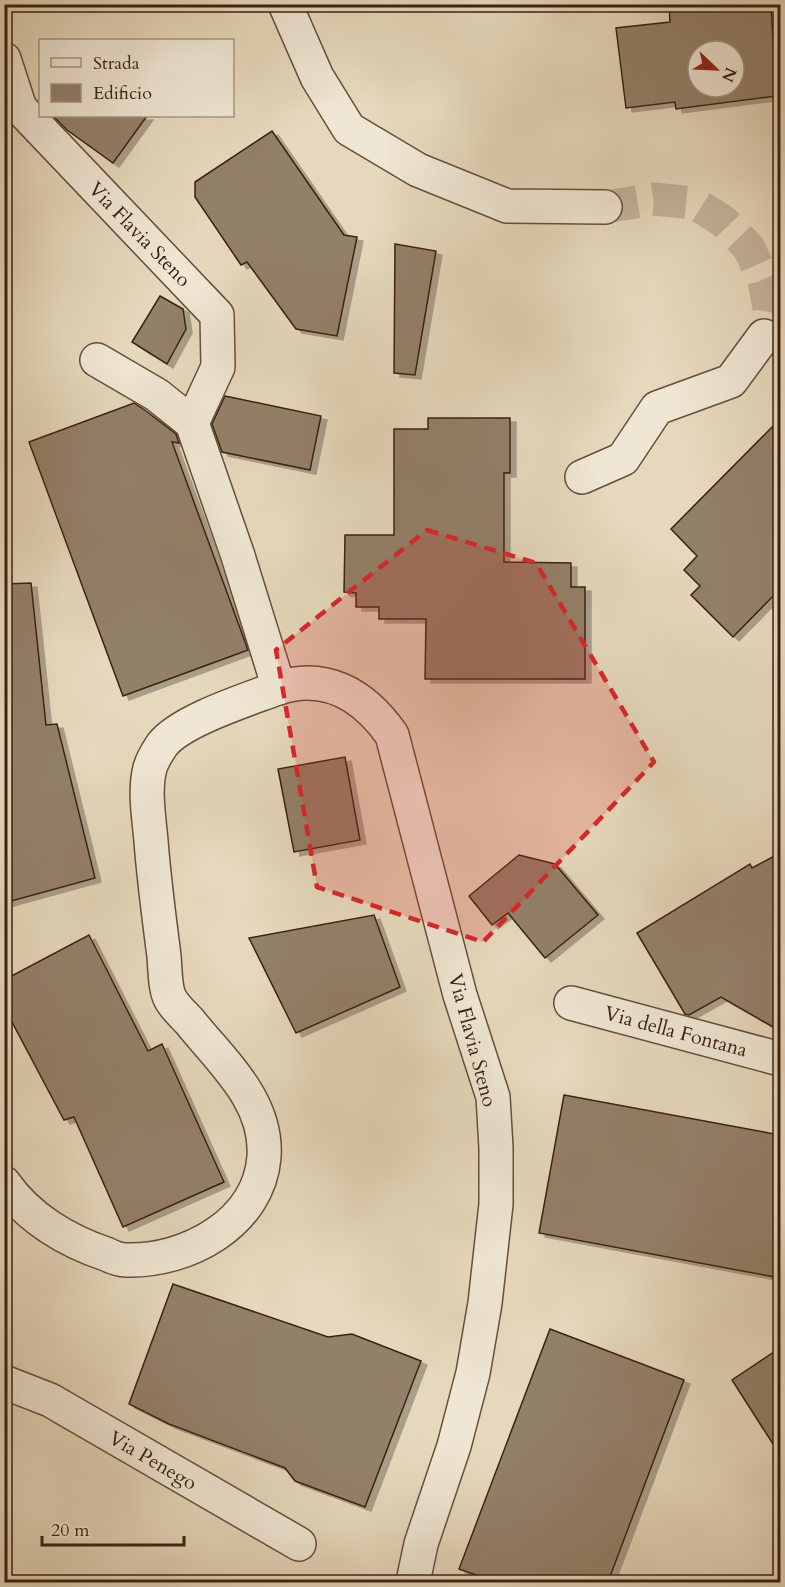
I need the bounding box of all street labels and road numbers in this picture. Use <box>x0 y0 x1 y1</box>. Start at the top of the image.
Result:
street label: Via Flavia Steno <box>82 176 197 293</box>
street label: Via Flavia Steno <box>442 971 503 1110</box>
street label: Via della Fontana <box>601 999 751 1064</box>
street label: Via Penego <box>104 1424 202 1497</box>

